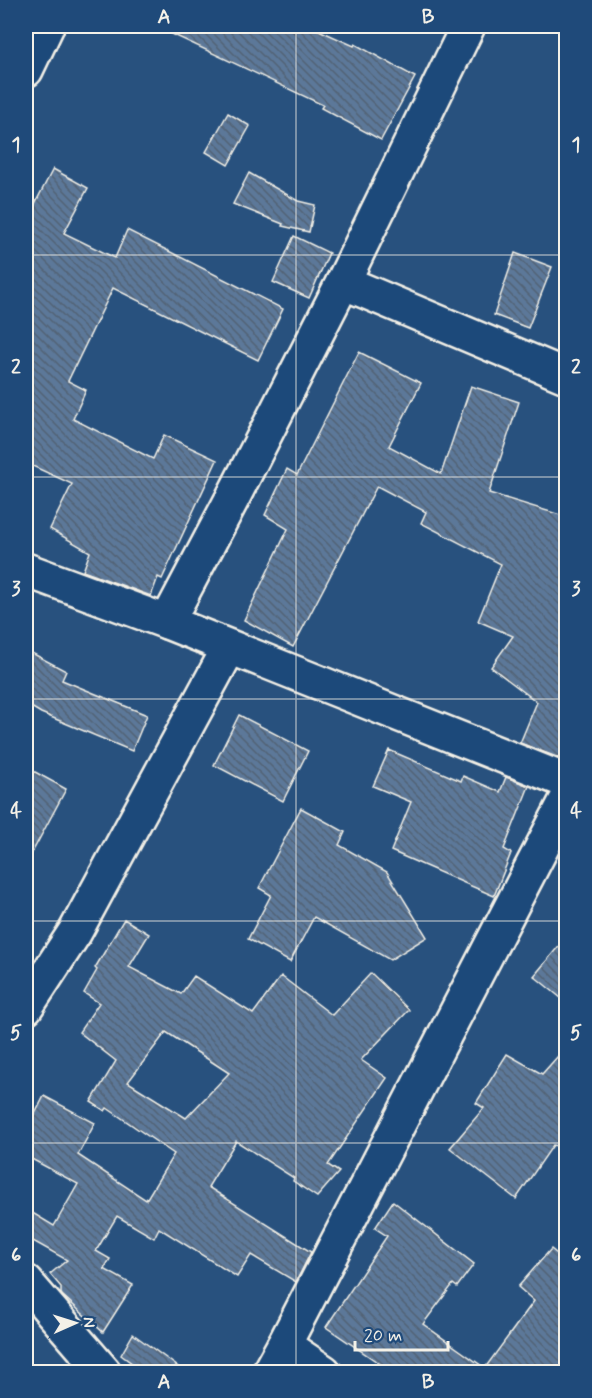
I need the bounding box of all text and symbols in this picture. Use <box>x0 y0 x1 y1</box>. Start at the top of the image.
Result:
text: A <box>157 4 171 31</box>
text: B <box>422 4 435 31</box>
text: 1 <box>12 132 20 159</box>
text: 1 <box>572 132 580 159</box>
text: 2 <box>11 354 21 381</box>
text: 2 <box>571 354 581 381</box>
text: 3 <box>11 576 21 603</box>
text: 3 <box>571 576 581 603</box>
text: 4 <box>10 798 22 825</box>
text: 4 <box>570 798 582 825</box>
text: 5 <box>10 1020 22 1047</box>
text: 5 <box>570 1020 582 1047</box>
text: 6 <box>11 1242 21 1269</box>
text: 6 <box>571 1242 581 1269</box>
north arrow <box>45 1293 105 1353</box>
scale bar <box>355 1314 448 1352</box>
text: N <box>78 1316 99 1328</box>
text: 20 m <box>364 1324 402 1348</box>
text: A <box>157 1369 171 1396</box>
text: B <box>422 1369 435 1396</box>

